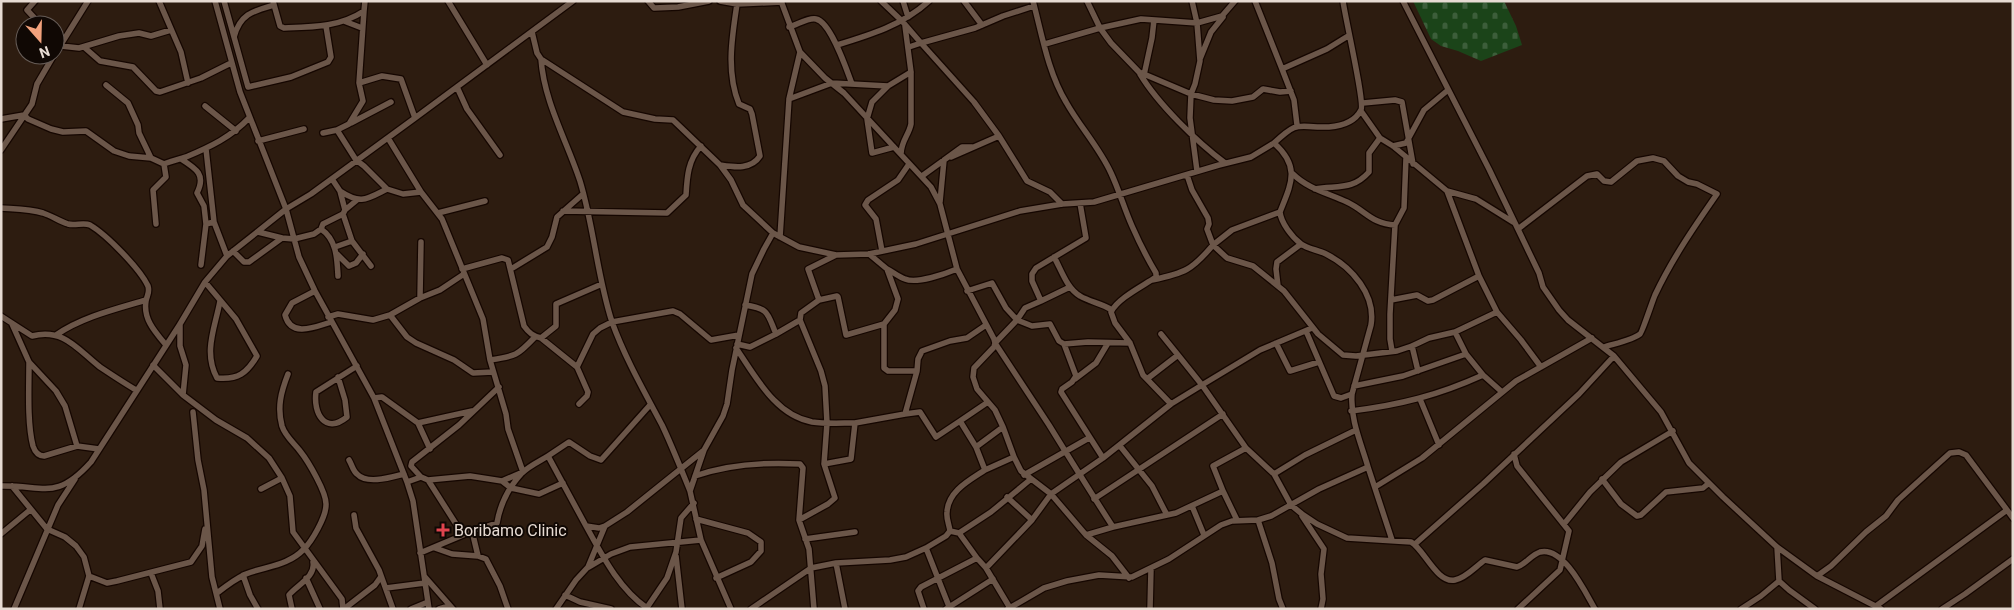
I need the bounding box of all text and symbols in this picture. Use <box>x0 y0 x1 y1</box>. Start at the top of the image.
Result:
north arrow <box>15 15 65 65</box>
text: N <box>37 43 52 61</box>
place label: Boribamo Clinic <box>454 521 567 540</box>
marker: Boribamo Clinic <box>436 523 450 537</box>

